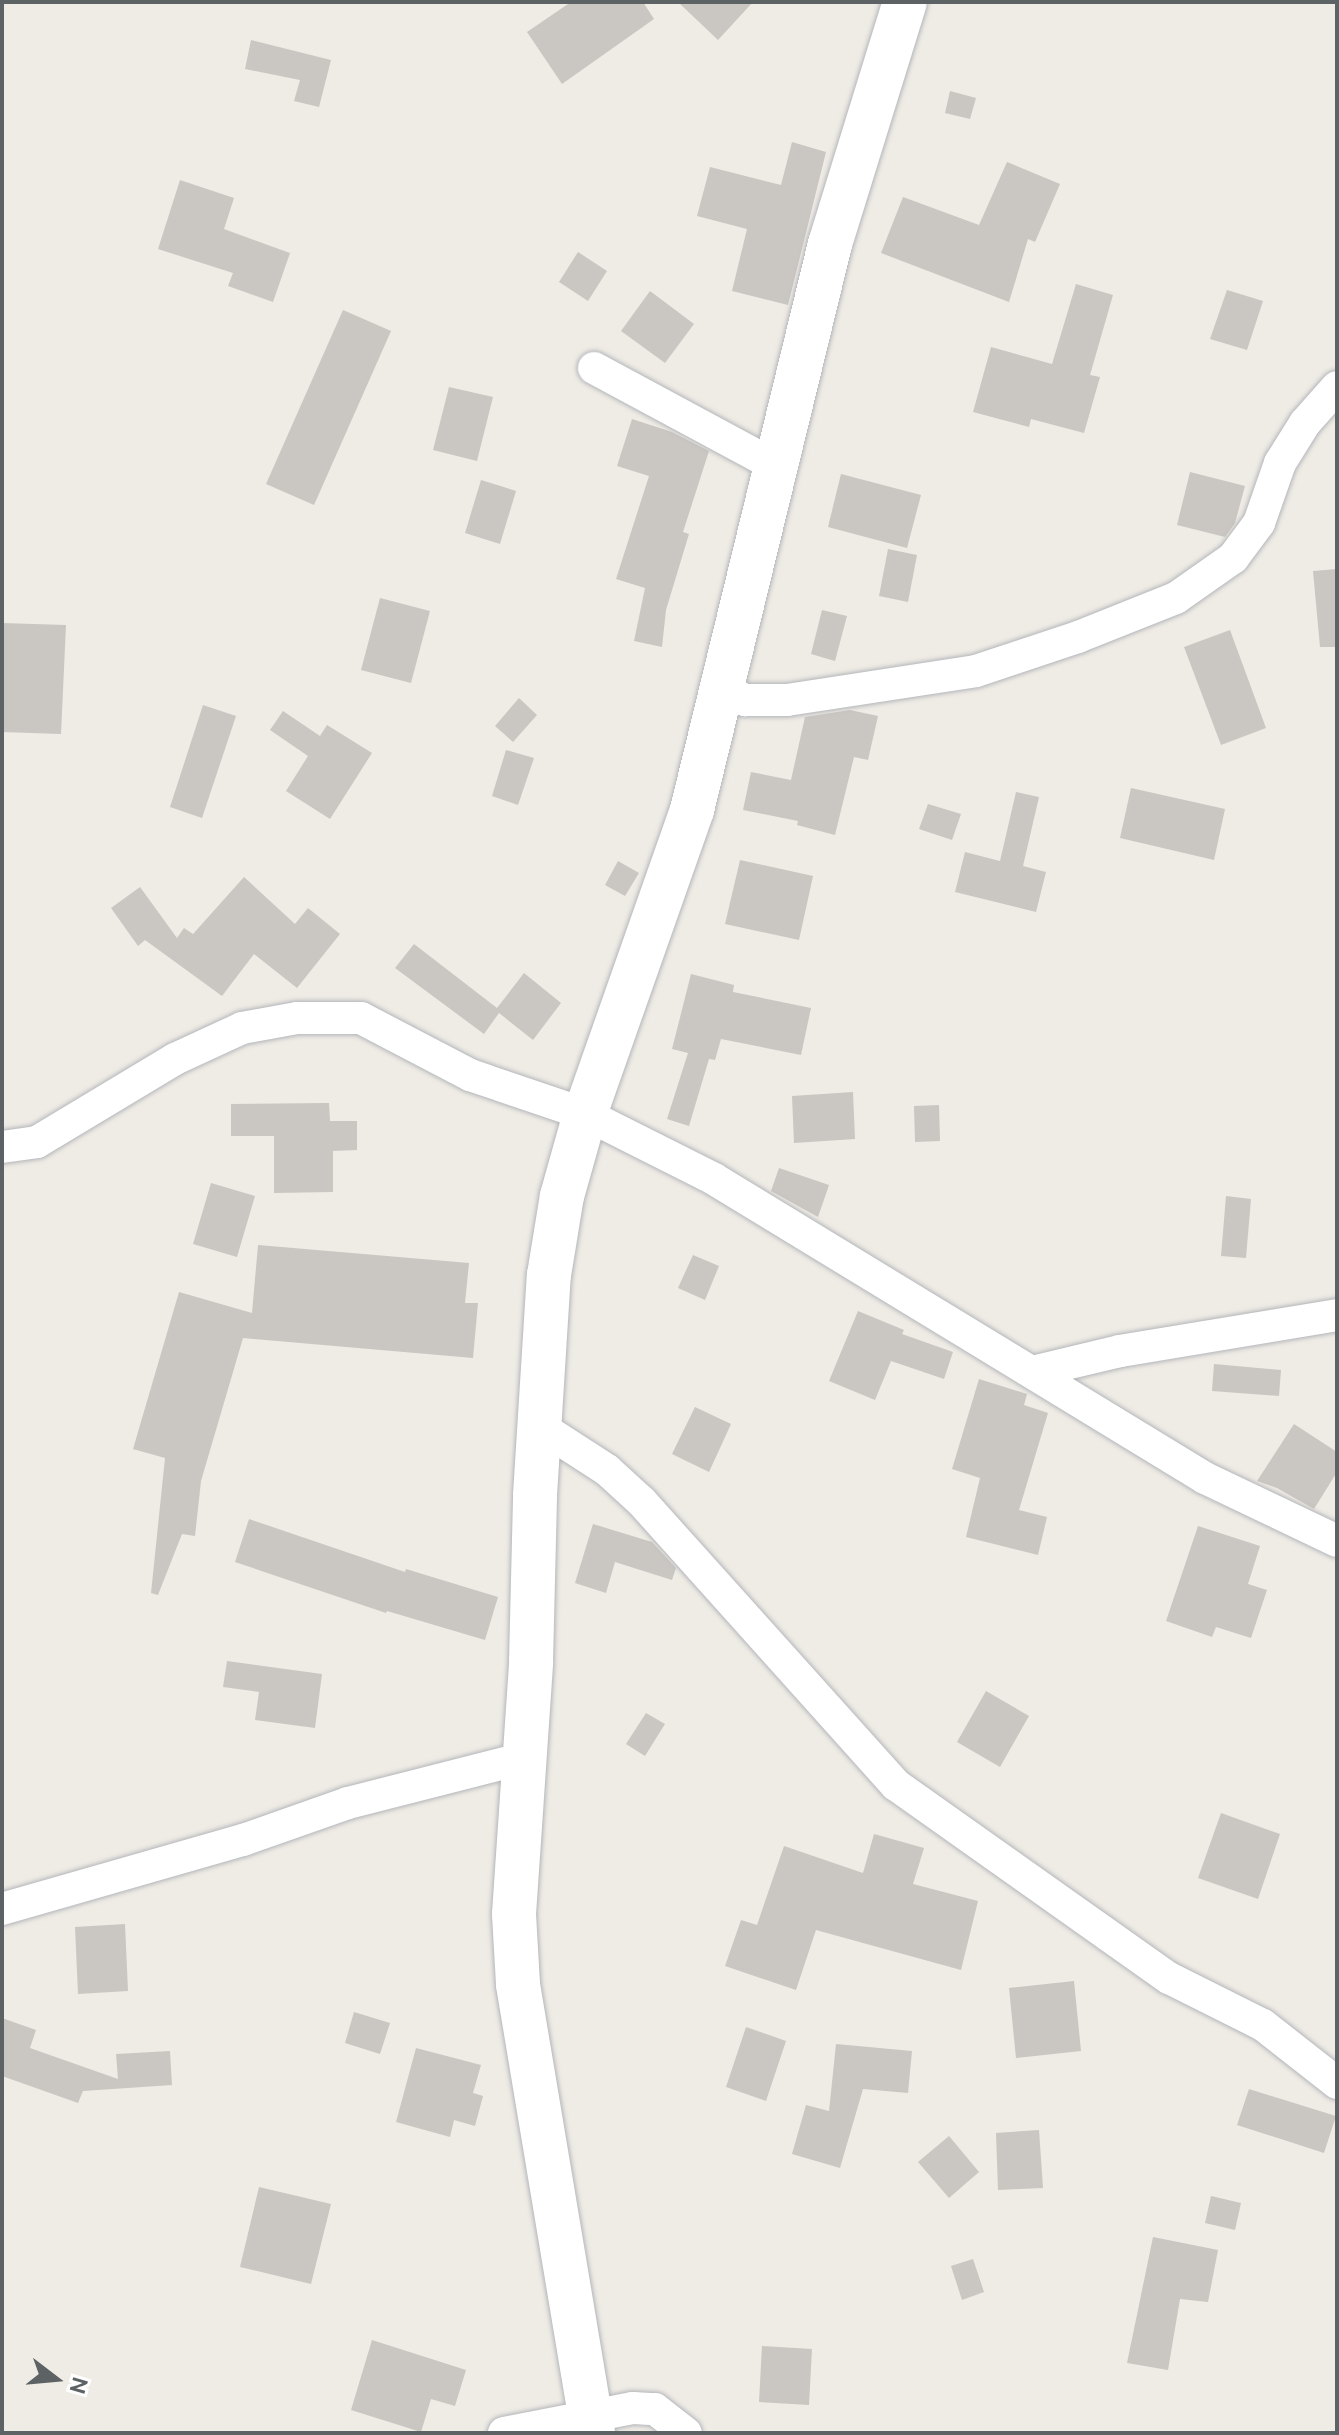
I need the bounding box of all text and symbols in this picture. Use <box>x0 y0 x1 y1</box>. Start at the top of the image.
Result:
north arrow <box>16 2339 96 2419</box>
text: N <box>65 2374 94 2397</box>

